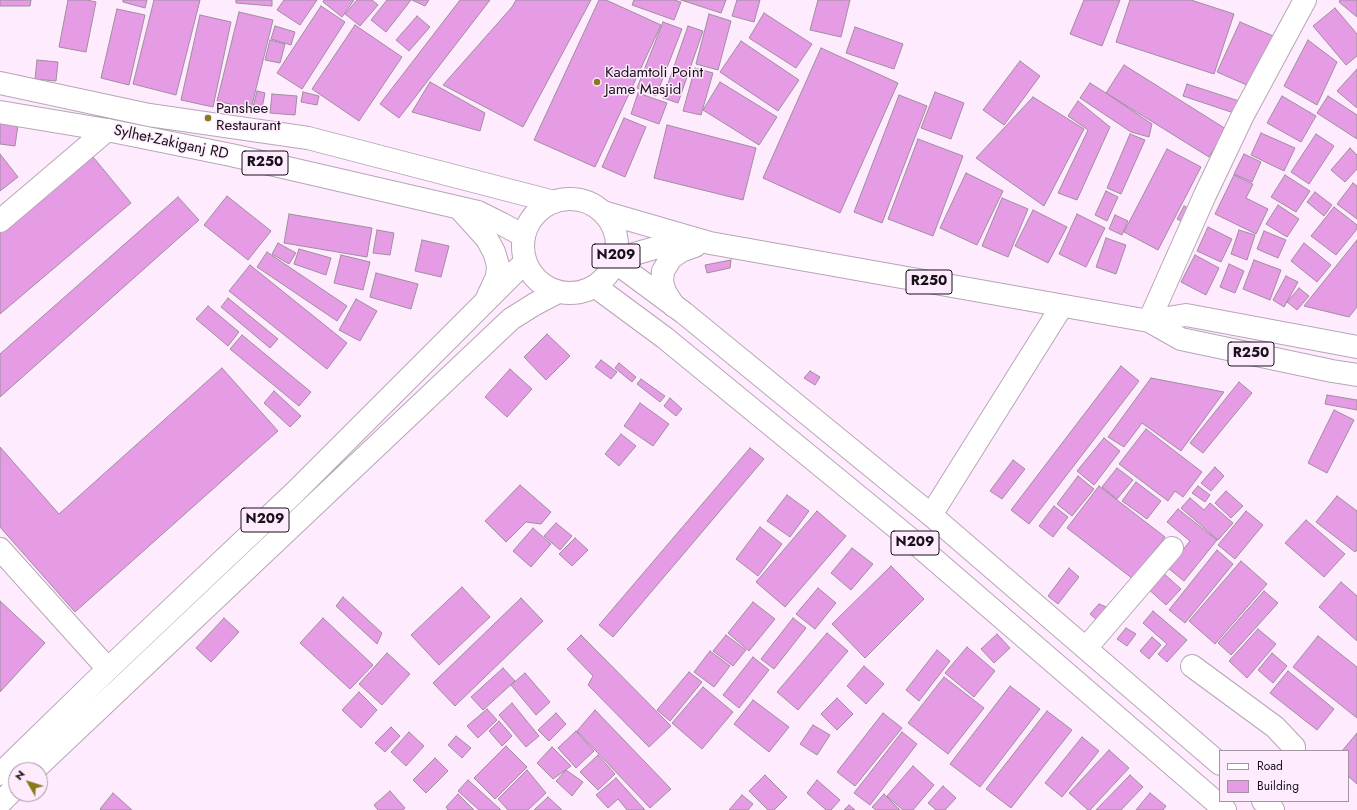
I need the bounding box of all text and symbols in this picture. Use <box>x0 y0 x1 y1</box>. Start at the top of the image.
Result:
place label: Kadamtoli Point Jame Masjid <box>605 64 703 99</box>
marker: Kadamtoli Point Jame Masjid <box>592 77 602 87</box>
place label: Panshee Restaurant <box>216 100 281 135</box>
marker: Panshee Restaurant <box>203 113 213 123</box>
street label: Sylhet-Zakiganj RD <box>112 122 230 164</box>
road number: R250 <box>242 151 288 175</box>
road number: N209 <box>592 244 640 268</box>
road number: R250 <box>906 270 952 294</box>
road number: R250 <box>1228 342 1274 366</box>
road number: N209 <box>241 508 289 532</box>
road number: N209 <box>891 531 939 555</box>
legend <box>1219 750 1349 802</box>
text: Road <box>1257 757 1283 775</box>
north arrow <box>8 762 48 802</box>
text: N <box>10 767 28 784</box>
text: Building <box>1257 777 1299 795</box>

